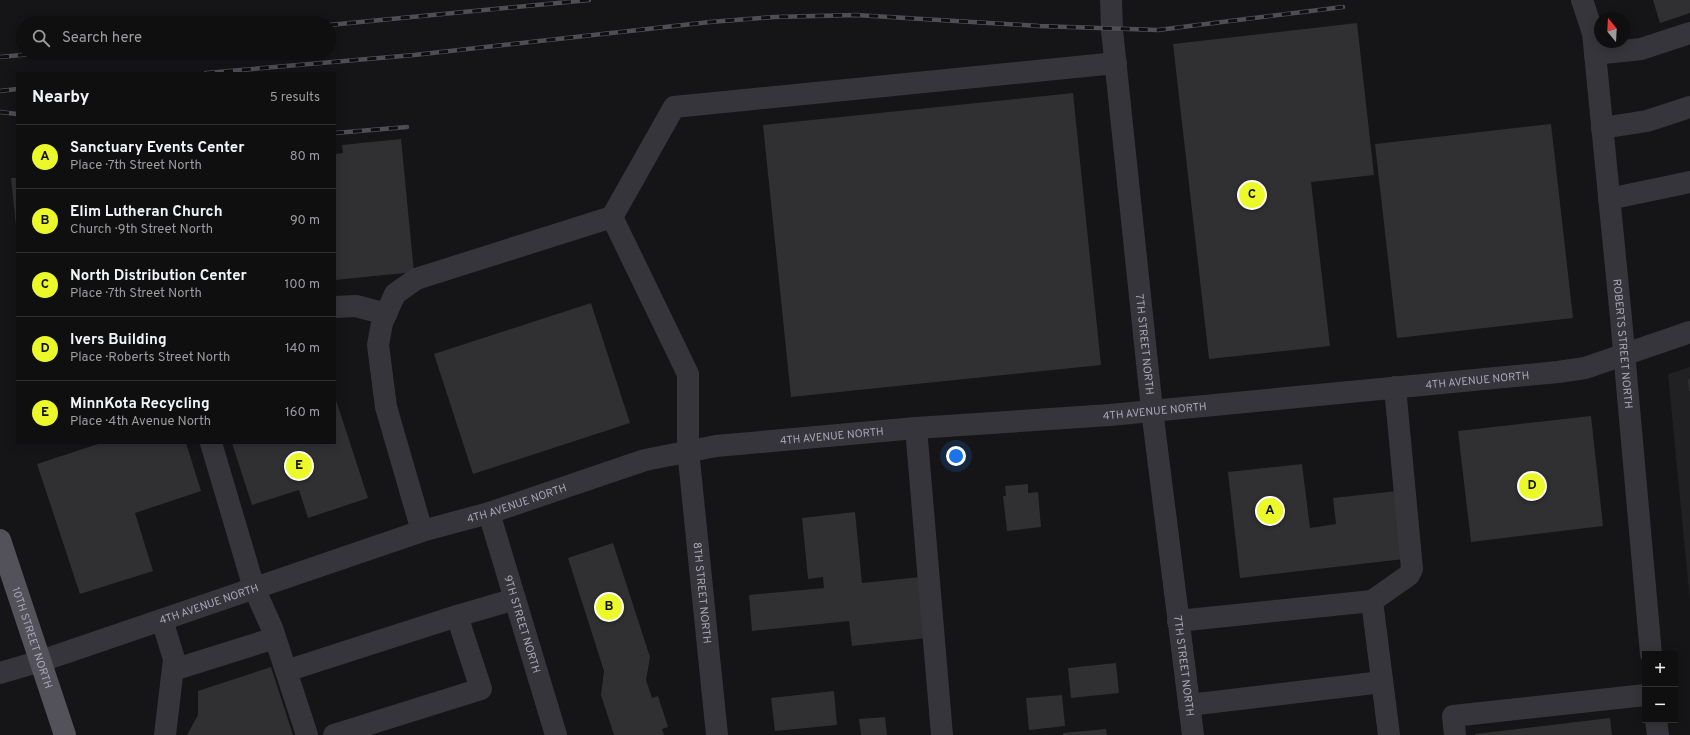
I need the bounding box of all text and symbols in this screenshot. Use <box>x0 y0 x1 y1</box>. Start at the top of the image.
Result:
north arrow <box>1594 12 1630 48</box>
search box <box>16 16 336 60</box>
icon: search <box>30 27 52 49</box>
text: Search here <box>62 29 142 48</box>
text: Nearby <box>32 87 89 109</box>
text: 5 results <box>270 90 320 106</box>
text: Sanctuary Events Center <box>70 139 244 158</box>
text: A <box>40 149 50 165</box>
text: 80 m <box>290 149 320 165</box>
text: Place · 7th Street North <box>70 158 202 174</box>
pin: C <box>1239 180 1265 210</box>
text: Elim Lutheran Church <box>70 203 223 222</box>
text: B <box>41 213 49 229</box>
text: 90 m <box>290 213 320 229</box>
text: Church · 9th Street North <box>70 222 213 238</box>
text: North Distribution Center <box>70 267 247 286</box>
text: C <box>41 277 49 293</box>
text: 100 m <box>284 277 320 293</box>
street label: ROBERTS STREET NORTH <box>1609 278 1635 409</box>
text: Place · 7th Street North <box>70 286 202 302</box>
street label: 7TH STREET NORTH <box>1132 293 1156 396</box>
text: Ivers Building <box>70 331 167 350</box>
text: D <box>40 341 50 357</box>
text: 140 m <box>285 341 320 357</box>
text: Place · Roberts Street North <box>70 350 230 366</box>
street label: 4TH AVENUE NORTH <box>1425 369 1530 393</box>
text: MinnKota Recycling <box>70 395 210 414</box>
street label: 4TH AVENUE NORTH <box>1102 400 1207 423</box>
text: E <box>41 405 49 421</box>
text: 160 m <box>285 405 320 421</box>
text: Place · 4th Avenue North <box>70 414 211 430</box>
street label: 4TH AVENUE NORTH <box>779 425 884 448</box>
your location <box>946 446 966 466</box>
pin: E <box>286 451 312 481</box>
pin: D <box>1519 471 1545 501</box>
street label: 4TH AVENUE NORTH <box>465 481 569 527</box>
pin: A <box>1257 496 1283 526</box>
street label: 8TH STREET NORTH <box>689 542 714 644</box>
street label: 9TH STREET NORTH <box>500 574 543 675</box>
street label: 4TH AVENUE NORTH <box>158 581 261 628</box>
street label: 10TH STREET NORTH <box>8 585 55 691</box>
pin: B <box>596 592 622 622</box>
street label: 7TH STREET NORTH <box>1170 615 1197 717</box>
map controls <box>1642 651 1678 723</box>
button: + <box>1642 651 1678 687</box>
button: − <box>1642 687 1678 723</box>

